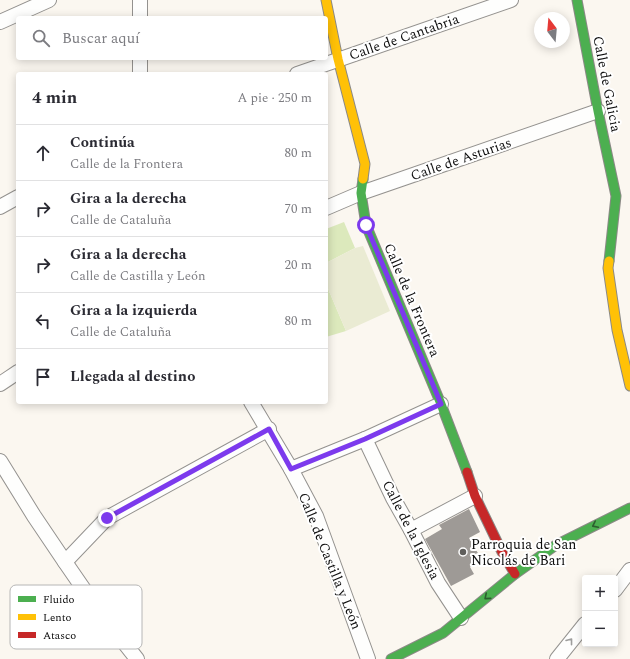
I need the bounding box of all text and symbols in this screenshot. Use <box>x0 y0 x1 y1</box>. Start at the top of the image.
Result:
street label: Calle de Cantabria <box>346 8 462 66</box>
north arrow <box>534 12 570 48</box>
search box <box>16 16 328 60</box>
icon: search <box>30 27 52 49</box>
text: Buscar aquí <box>62 27 140 50</box>
street label: Calle de Galicia <box>587 34 627 134</box>
text: 4 min <box>32 85 77 111</box>
text: A pie · 250 m <box>238 88 312 108</box>
text: Continúa <box>70 131 135 154</box>
street label: Calle de Asturias <box>408 132 514 186</box>
icon: ahead <box>32 142 54 164</box>
text: 80 m <box>285 143 312 163</box>
text: Calle de la Frontera <box>70 154 183 174</box>
text: Gira a la derecha <box>70 187 186 210</box>
icon: right <box>32 198 54 220</box>
text: 70 m <box>285 199 312 219</box>
text: Calle de Cataluña <box>70 210 171 230</box>
route start <box>357 216 375 234</box>
street label: Calle de la Frontera <box>379 240 446 360</box>
text: Gira a la derecha <box>70 243 186 266</box>
icon: right <box>32 254 54 276</box>
text: 20 m <box>285 255 312 275</box>
text: Calle de Castilla y León <box>70 266 206 286</box>
text: Gira a la izquierda <box>70 299 197 322</box>
icon: left <box>32 310 54 332</box>
text: 80 m <box>285 311 312 331</box>
text: Calle de Cataluña <box>70 322 171 342</box>
text: Llegada al destino <box>70 365 195 388</box>
icon: arrive <box>32 366 54 388</box>
street label: Calle de la Iglesia <box>377 477 445 584</box>
street label: Calle de Castilla y León <box>293 489 367 633</box>
route end <box>98 509 116 527</box>
one-way arrow <box>592 521 599 528</box>
place label: Parroquia de San Nicolás de Bari <box>471 534 576 571</box>
marker: Parroquia de San Nicolás de Bari <box>458 547 468 557</box>
map controls <box>582 575 618 647</box>
button: + <box>582 575 618 611</box>
legend <box>10 585 142 649</box>
text: Fluido <box>43 591 75 608</box>
one-way arrow <box>485 593 492 600</box>
text: Lento <box>43 609 72 626</box>
button: − <box>582 611 618 647</box>
text: Atasco <box>43 627 76 644</box>
one-way arrow <box>566 639 573 646</box>

